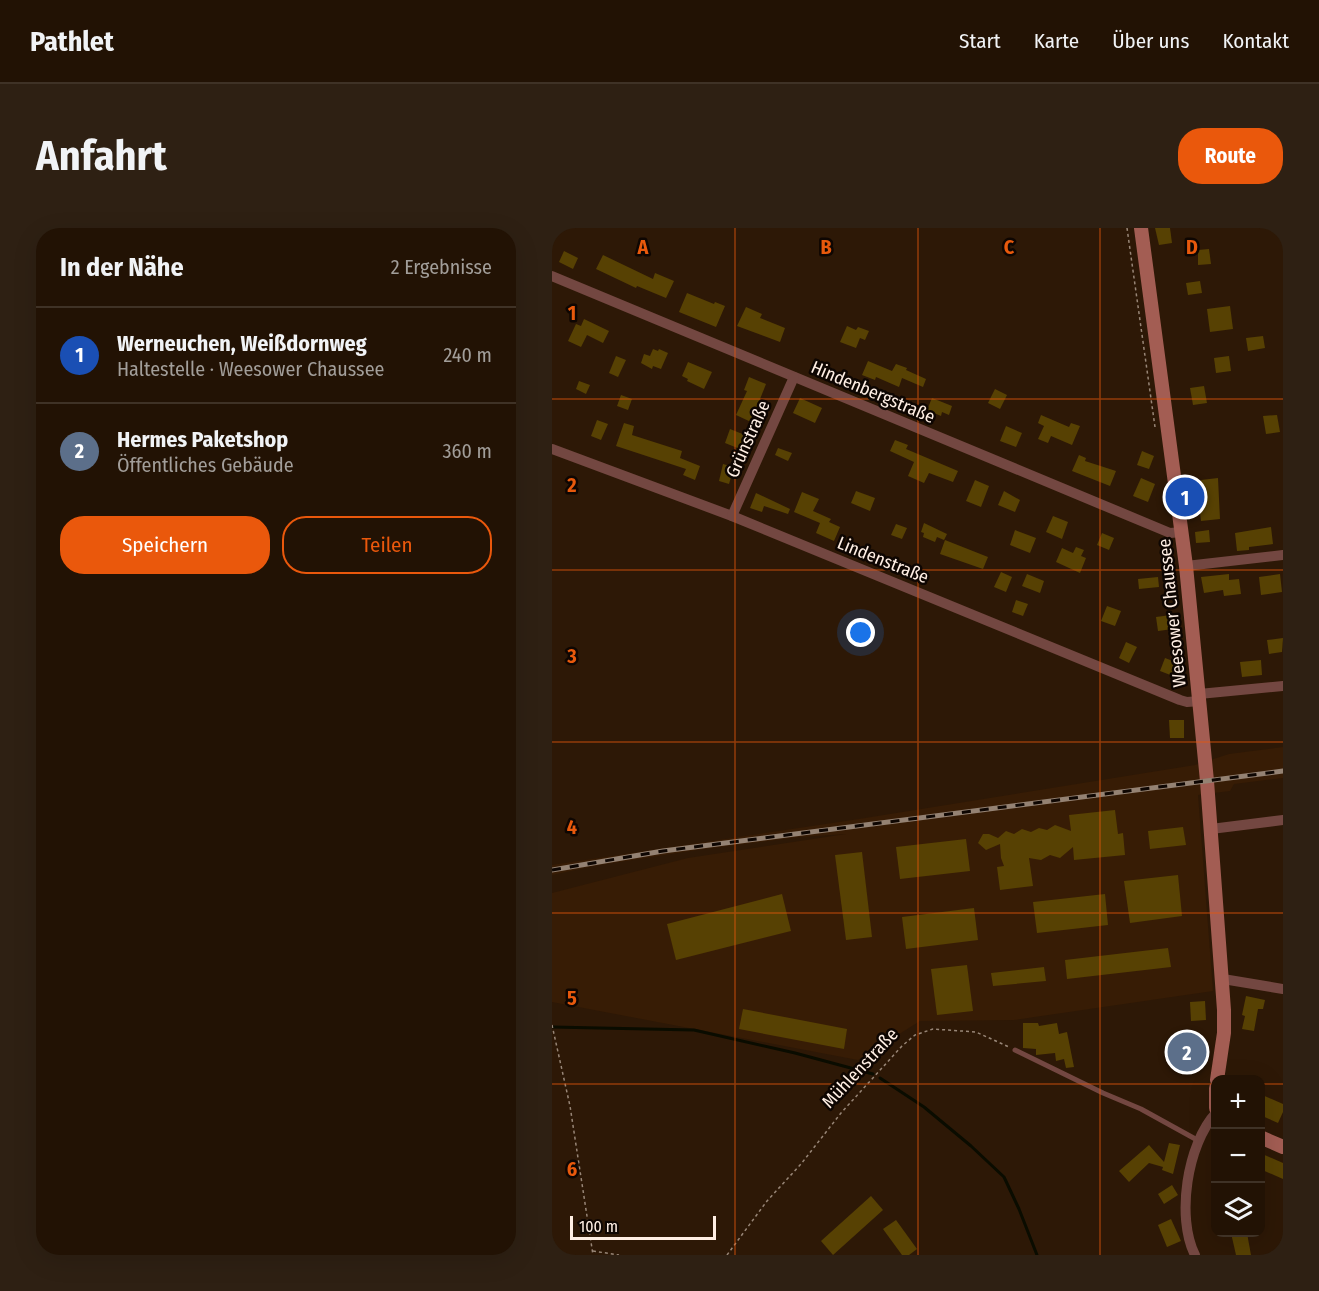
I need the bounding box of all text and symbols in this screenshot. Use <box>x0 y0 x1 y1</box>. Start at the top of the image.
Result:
text: Pathlet <box>30 25 114 58</box>
text: Start <box>959 28 1001 54</box>
text: Karte <box>1034 28 1079 54</box>
text: Über uns <box>1112 28 1189 54</box>
text: Kontakt <box>1222 28 1289 54</box>
button: Route <box>1178 128 1283 184</box>
text: Anfahrt <box>36 131 167 181</box>
text: A <box>637 235 650 259</box>
text: B <box>820 235 832 259</box>
text: C <box>1004 235 1015 259</box>
text: D <box>1186 235 1198 259</box>
text: In der Nähe <box>60 252 184 283</box>
text: 2 Ergebnisse <box>391 255 492 279</box>
text: 1 <box>568 301 576 325</box>
text: Werneuchen, Weißdornweg <box>117 330 367 357</box>
text: 1 <box>75 343 84 367</box>
text: 240 m <box>443 343 492 367</box>
street label: Hindenbergstraße <box>808 356 938 428</box>
text: Haltestelle · Weesower Chaussee <box>117 357 384 381</box>
street label: Grünstraße <box>721 397 775 481</box>
text: Hermes Paketshop <box>117 426 288 453</box>
text: 2 <box>75 439 84 463</box>
text: 360 m <box>443 439 492 463</box>
text: Öffentliches Gebäude <box>117 453 294 477</box>
text: 2 <box>566 473 577 497</box>
pin: 1 <box>1166 474 1204 520</box>
button: Speichern <box>60 516 270 574</box>
button: Teilen <box>282 516 492 574</box>
street label: Lindenstraße <box>834 532 932 588</box>
street label: Weesower Chaussee <box>1153 538 1191 688</box>
your location <box>846 618 875 647</box>
text: 3 <box>566 644 577 668</box>
text: 4 <box>567 815 577 839</box>
text: 5 <box>567 986 577 1010</box>
street label: Mühlenstraße <box>817 1023 903 1113</box>
pin: 2 <box>1168 1030 1206 1074</box>
map controls <box>1211 1075 1265 1237</box>
button: + <box>1211 1075 1265 1129</box>
button: − <box>1211 1129 1265 1183</box>
text: 6 <box>567 1157 577 1181</box>
button: layers <box>1211 1183 1265 1237</box>
scale bar <box>570 1213 716 1240</box>
text: 100 m <box>579 1217 618 1236</box>

